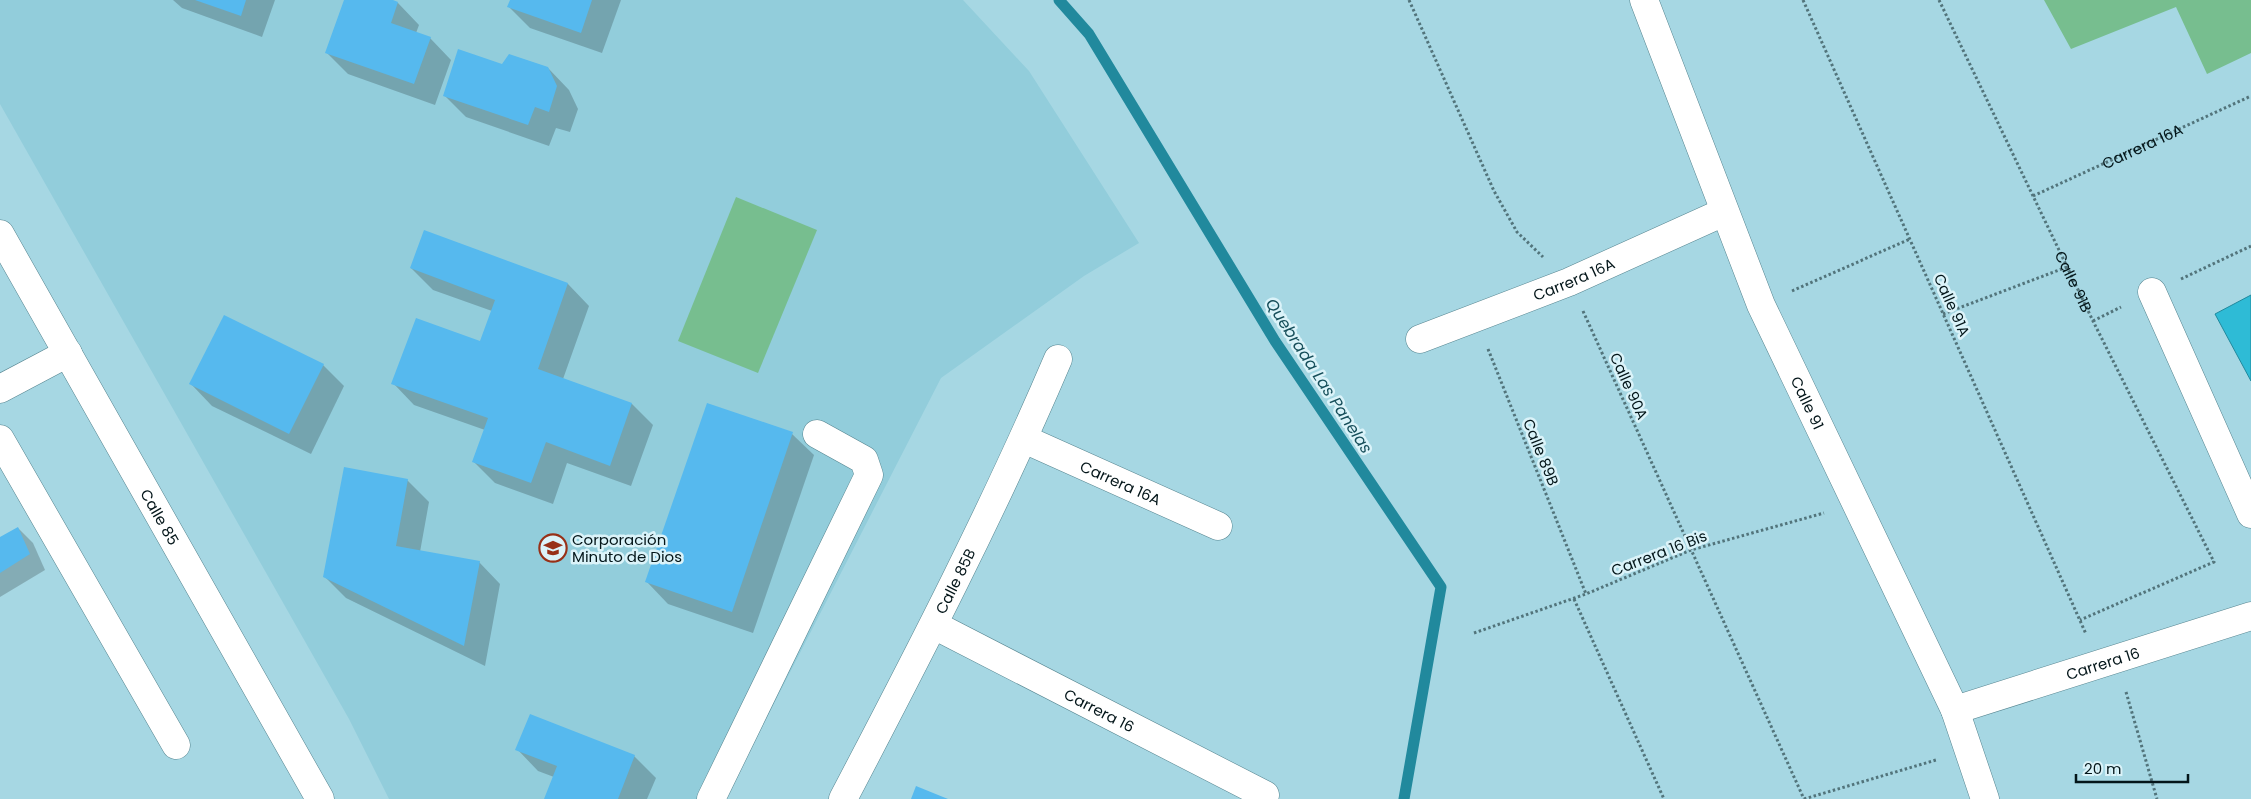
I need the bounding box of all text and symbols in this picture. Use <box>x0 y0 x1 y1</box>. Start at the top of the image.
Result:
street label: Carrera 16A <box>2098 118 2186 174</box>
street label: Calle 91B <box>2050 247 2098 316</box>
street label: Carrera 16A <box>1530 252 1618 305</box>
street label: Calle 91A <box>1929 270 1975 340</box>
water label: Quebrada Las Panelas <box>1260 294 1378 458</box>
street label: Calle 90A <box>1605 349 1653 423</box>
street label: Calle 91 <box>1786 373 1830 433</box>
street label: Calle 89B <box>1518 415 1564 489</box>
street label: Carrera 16A <box>1077 455 1164 510</box>
street label: Calle 85 <box>136 485 184 549</box>
street label: Carrera 16 Bis <box>1608 525 1710 581</box>
place label: Corporación Minuto de Dios <box>572 529 682 567</box>
school or university icon: Corporación Minuto de Dios <box>538 533 568 563</box>
street label: Calle 85B <box>930 545 980 617</box>
street label: Carrera 16 <box>2063 642 2142 685</box>
street label: Carrera 16 <box>1061 683 1138 737</box>
scale bar <box>2076 752 2188 784</box>
text: 20 m <box>2084 758 2122 779</box>

